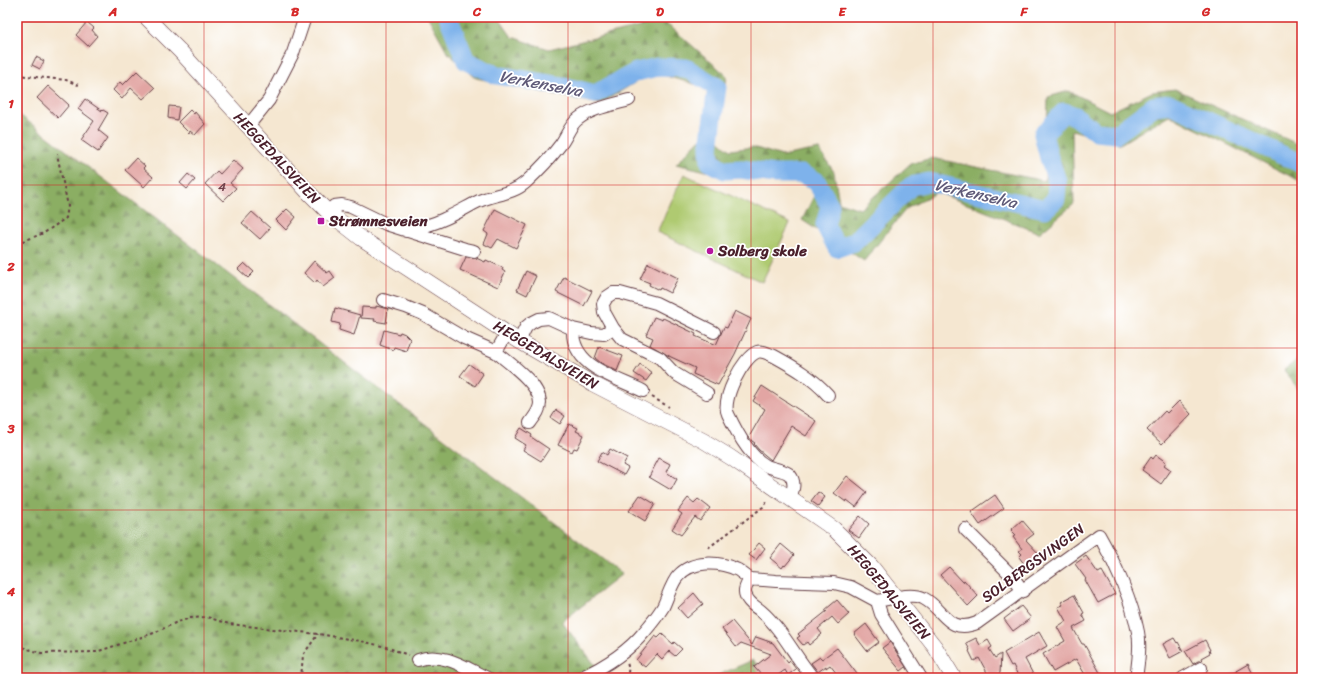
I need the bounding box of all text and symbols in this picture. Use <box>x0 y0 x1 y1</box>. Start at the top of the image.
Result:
text: A <box>108 0 117 23</box>
text: B <box>291 0 300 23</box>
text: C <box>472 0 482 23</box>
text: D <box>656 0 664 23</box>
text: E <box>838 0 847 23</box>
text: F <box>1019 0 1028 23</box>
text: G <box>1201 0 1211 23</box>
water label: Verkenselva <box>497 61 587 106</box>
text: 1 <box>8 92 14 115</box>
street label: HEGGEDALSVEIEN <box>227 106 327 211</box>
water label: Verkenselva <box>932 170 1022 217</box>
house number: 4 <box>218 175 226 198</box>
place label: Strømnesveien <box>328 208 428 234</box>
marker: Strømnesveien <box>316 216 326 226</box>
place label: Solberg skole <box>717 238 807 264</box>
marker: Solberg skole <box>705 246 715 256</box>
text: 2 <box>6 255 15 278</box>
street label: HEGGEDALSVEIEN <box>488 313 604 397</box>
text: 3 <box>6 417 15 440</box>
street label: SOLBERGSVINGEN <box>976 516 1091 610</box>
street label: HEGGEDALSVEIEN <box>841 538 938 646</box>
text: 4 <box>6 580 16 603</box>

